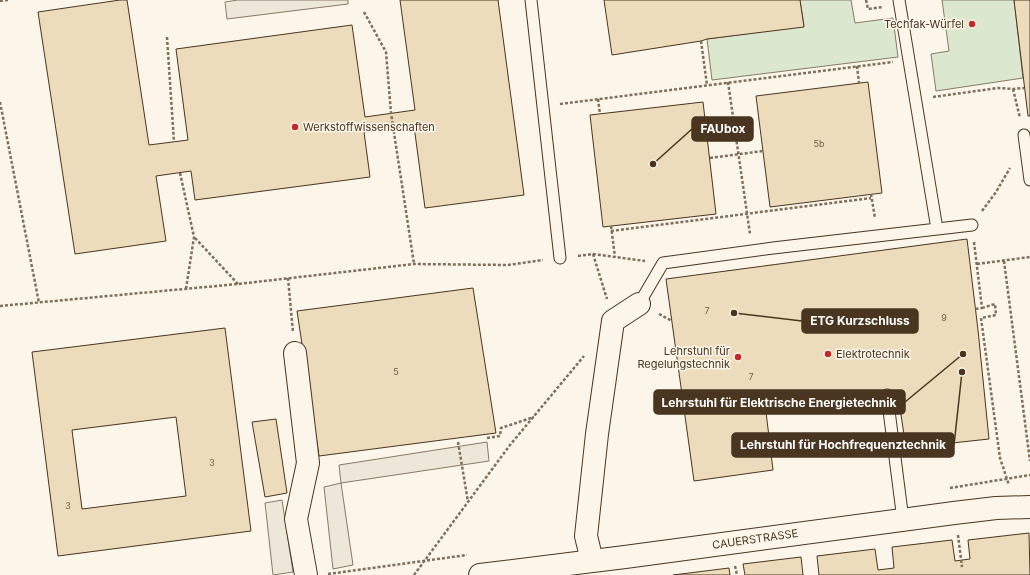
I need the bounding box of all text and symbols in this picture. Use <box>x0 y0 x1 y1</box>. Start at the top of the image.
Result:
place label: Techfak-Würfel <box>884 17 964 31</box>
marker: Techfak-Würfel <box>967 19 977 29</box>
callout: FAUbox <box>692 117 753 141</box>
place label: Werkstoffwissenschaften <box>303 120 435 134</box>
text: FAUbox <box>700 121 746 136</box>
marker: Werkstoffwissenschaften <box>290 122 300 132</box>
house number: 5b <box>814 138 825 149</box>
house number: 7 <box>704 305 710 316</box>
callout: ETG Kurzschluss <box>802 309 918 333</box>
house number: 9 <box>941 312 947 323</box>
text: ETG Kurzschluss <box>810 313 910 328</box>
place label: Lehrstuhl für Regelungstechnik <box>637 344 730 371</box>
place label: Elektrotechnik <box>836 347 910 361</box>
marker: Elektrotechnik <box>823 349 833 359</box>
marker: Lehrstuhl für Regelungstechnik <box>733 352 743 362</box>
house number: 5 <box>393 366 399 377</box>
house number: 7 <box>748 371 754 382</box>
callout: Lehrstuhl für Elektrische Energietechnik <box>654 390 905 414</box>
text: Lehrstuhl für Elektrische Energietechnik <box>661 395 897 410</box>
callout: Lehrstuhl für Hochfrequenztechnik <box>732 433 954 457</box>
text: Lehrstuhl für Hochfrequenztechnik <box>740 437 946 452</box>
house number: 3 <box>209 457 215 468</box>
house number: 3 <box>65 500 71 511</box>
street label: CAUERSTRASSE <box>711 526 799 552</box>

